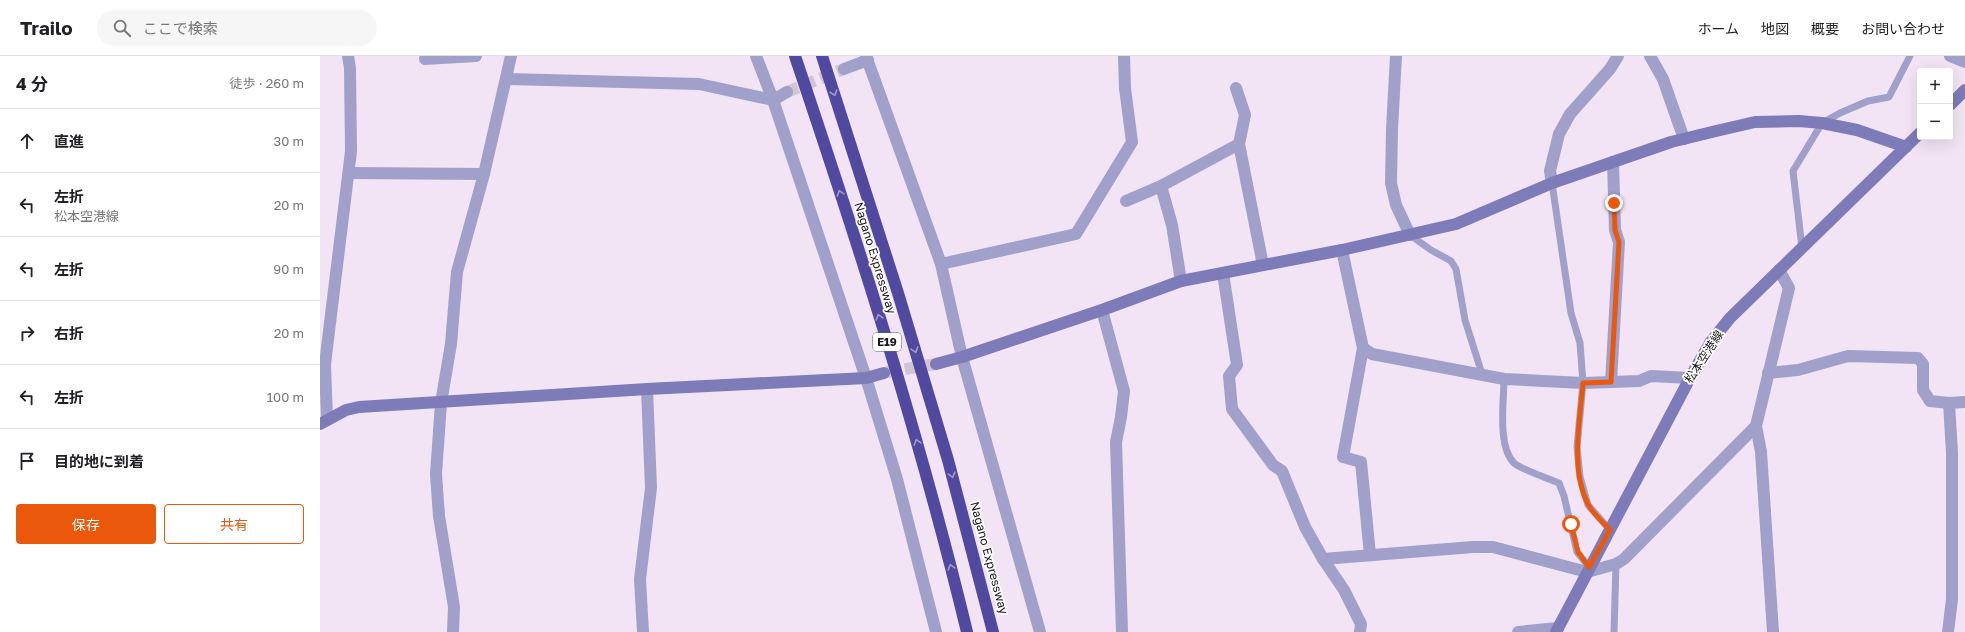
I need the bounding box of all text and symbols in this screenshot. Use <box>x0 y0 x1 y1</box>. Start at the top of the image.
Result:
search box <box>97 10 377 46</box>
text: Trailo <box>20 16 73 39</box>
icon: search <box>111 17 133 39</box>
text: ここで検索 <box>143 19 218 37</box>
text: ホーム <box>1697 20 1739 37</box>
text: 地図 <box>1761 20 1789 37</box>
text: 概要 <box>1811 20 1839 37</box>
text: お問い合わせ <box>1861 20 1945 37</box>
map controls <box>1917 68 1953 140</box>
button: + <box>1917 68 1953 104</box>
text: 4 分 <box>16 73 48 94</box>
text: 徒歩 · 260 m <box>229 75 304 91</box>
one-way arrow <box>829 89 838 96</box>
button: − <box>1917 104 1953 140</box>
icon: ahead <box>16 130 38 152</box>
text: 直進 <box>54 132 84 150</box>
text: 30 m <box>274 133 304 149</box>
text: 左折 <box>54 187 84 205</box>
one-way arrow <box>836 190 845 197</box>
icon: left <box>16 194 38 216</box>
route end <box>1605 194 1623 212</box>
text: 20 m <box>274 197 304 213</box>
street label: Nagano Expressway <box>851 200 900 316</box>
text: 松本空港線 <box>54 208 119 224</box>
icon: left <box>16 258 38 280</box>
text: 左折 <box>54 260 84 278</box>
text: 90 m <box>273 261 304 277</box>
one-way arrow <box>875 314 884 321</box>
icon: right <box>16 322 38 344</box>
text: 右折 <box>54 324 84 342</box>
text: 20 m <box>274 325 304 341</box>
street label: 松本空港線 <box>1681 327 1726 386</box>
road number: E19 <box>873 333 901 351</box>
one-way arrow <box>910 347 919 354</box>
icon: left <box>16 386 38 408</box>
text: 左折 <box>54 388 84 406</box>
text: 100 m <box>267 389 304 405</box>
one-way arrow <box>913 438 921 445</box>
icon: arrive <box>16 450 38 472</box>
text: 目的地に到着 <box>54 452 144 470</box>
one-way arrow <box>947 471 956 478</box>
street label: Nagano Expressway <box>967 500 1012 616</box>
button: 保存 <box>16 504 156 544</box>
button: 共有 <box>164 504 304 544</box>
route start <box>1562 515 1580 533</box>
one-way arrow <box>947 564 956 571</box>

